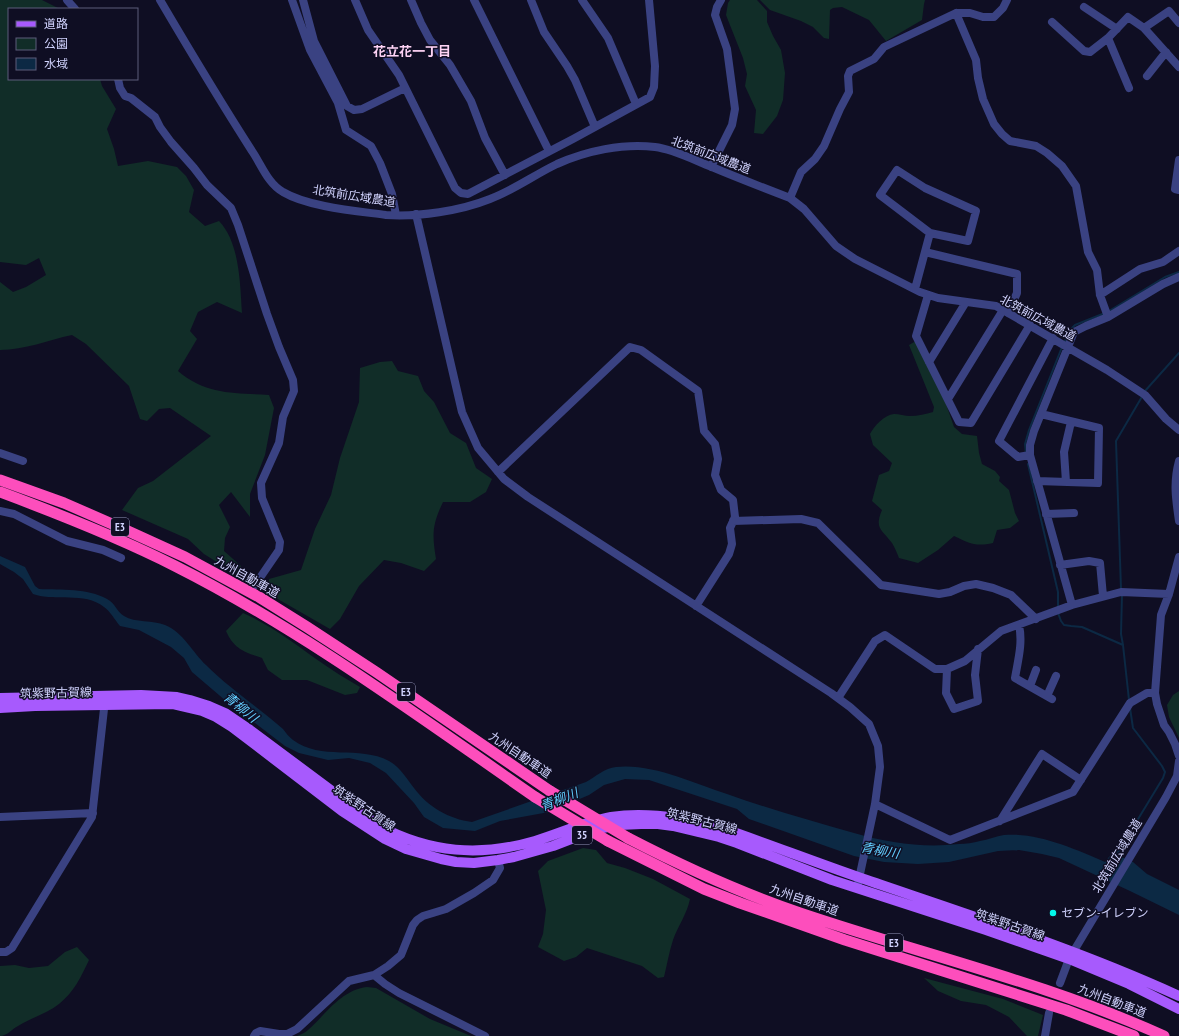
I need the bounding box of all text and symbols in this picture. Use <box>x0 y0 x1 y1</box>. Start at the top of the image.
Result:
legend <box>8 8 138 80</box>
text: 道路 <box>44 16 68 31</box>
text: 公園 <box>44 36 68 51</box>
district label: 花立花一丁目 <box>373 43 451 60</box>
text: 水域 <box>44 56 68 71</box>
street label: 北筑前広域農道 <box>669 132 753 177</box>
street label: 北筑前広域農道 <box>311 182 397 209</box>
street label: 北筑前広域農道 <box>998 291 1079 344</box>
road number: E3 <box>111 518 129 536</box>
street label: 九州自動車道 <box>212 553 282 601</box>
road number: E3 <box>397 683 415 701</box>
street label: 筑紫野古賀線 <box>20 684 92 701</box>
water label: 青柳川 <box>220 689 263 728</box>
street label: 九州自動車道 <box>486 728 554 781</box>
street label: 筑紫野古賀線 <box>330 781 398 834</box>
water label: 青柳川 <box>538 784 582 815</box>
street label: 筑紫野古賀線 <box>665 805 739 837</box>
street label: 北筑前広域農道 <box>1089 816 1145 896</box>
road number: 35 <box>572 826 592 844</box>
water label: 青柳川 <box>859 839 903 863</box>
street label: 九州自動車道 <box>768 881 841 918</box>
place label: セブン-イレブン <box>1061 905 1149 920</box>
street label: 筑紫野古賀線 <box>974 906 1047 943</box>
marker: セブン-イレブン <box>1048 908 1058 918</box>
road number: E3 <box>885 934 903 952</box>
street label: 九州自動車道 <box>1076 981 1148 1020</box>

